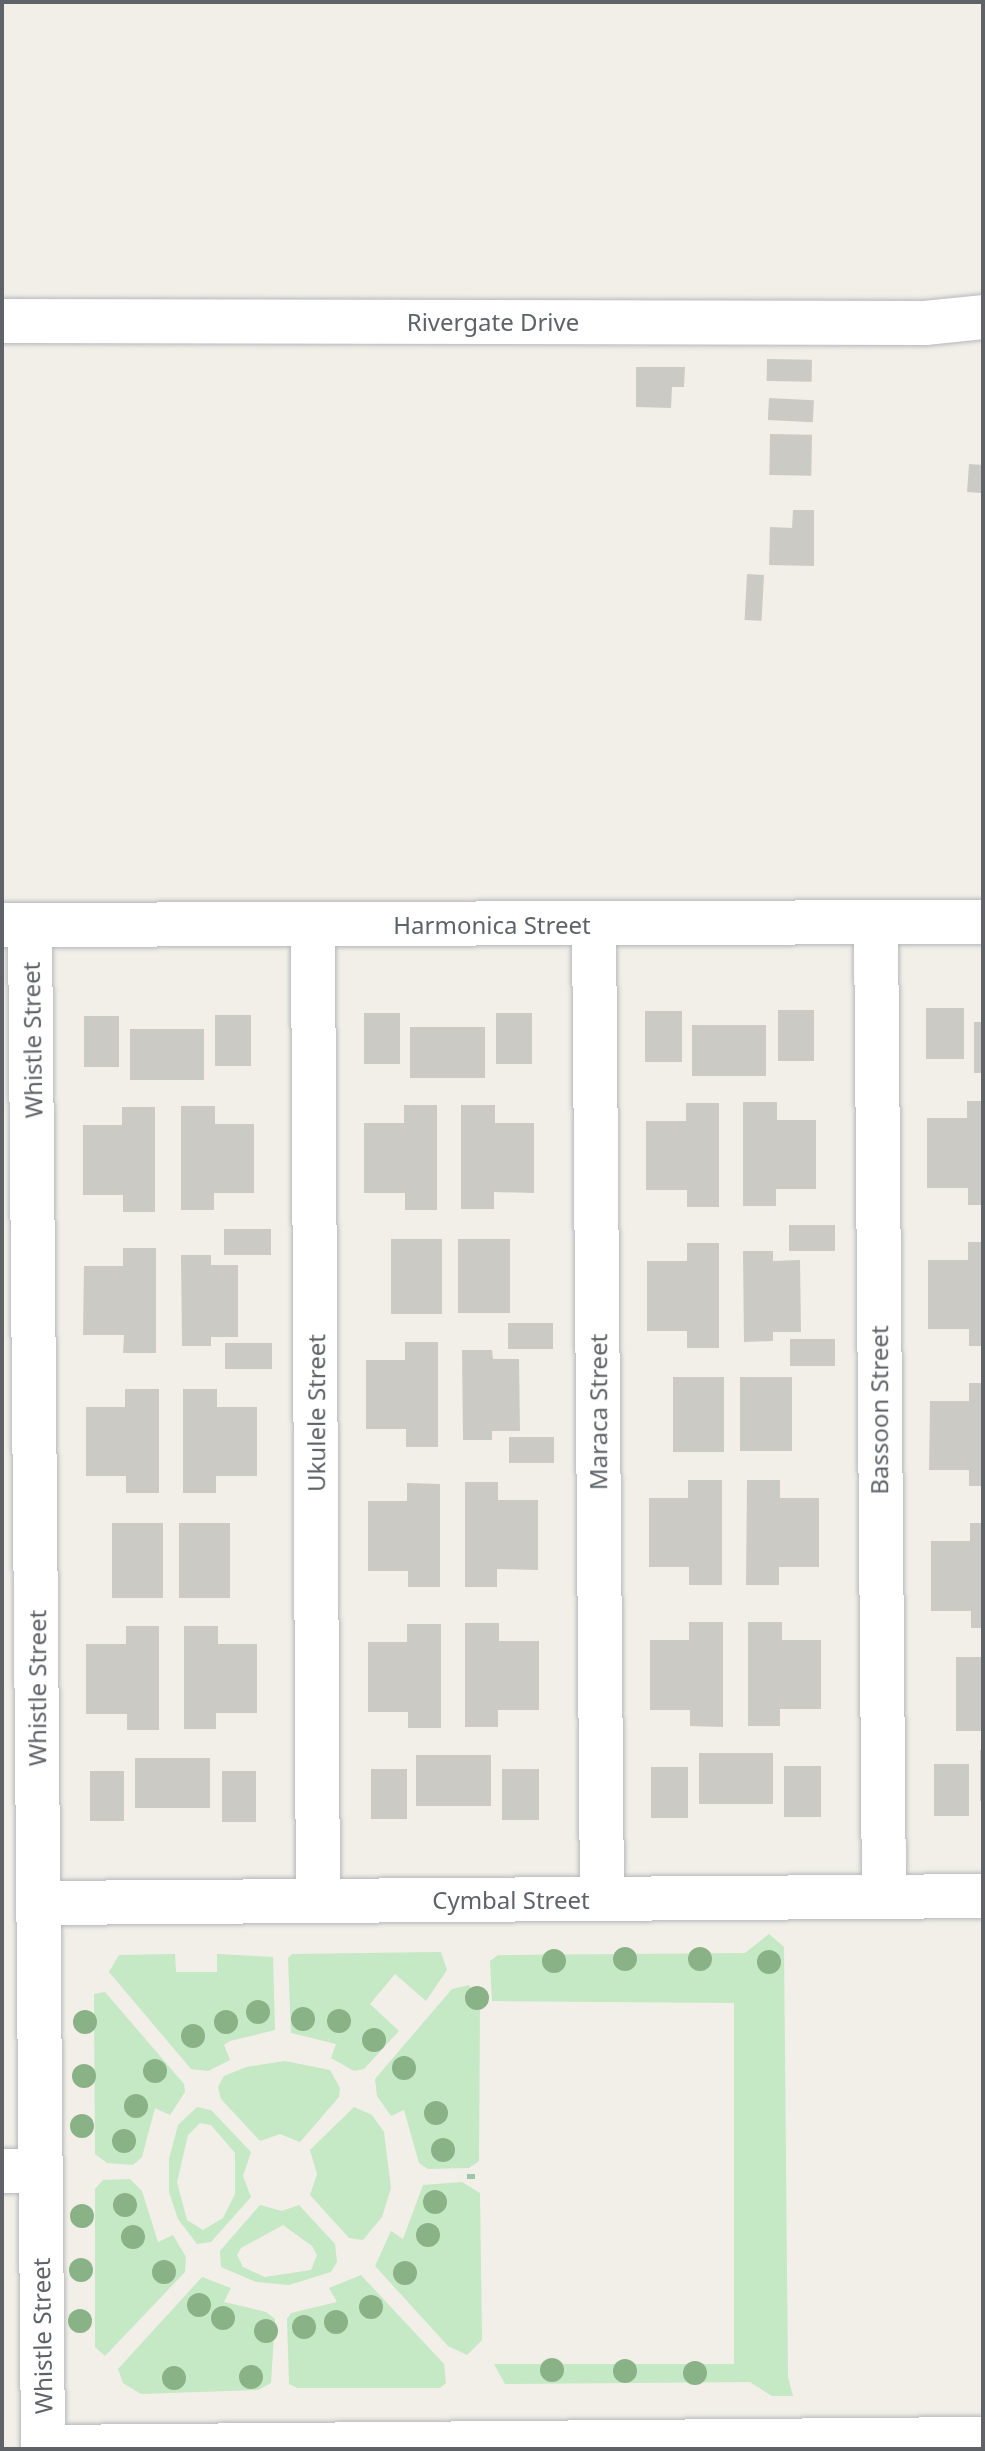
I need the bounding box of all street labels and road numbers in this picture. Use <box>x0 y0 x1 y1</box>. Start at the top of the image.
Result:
street label: Rivergate Drive <box>407 308 579 336</box>
street label: Harmonica Street <box>393 911 591 939</box>
street label: Whistle Street <box>16 962 48 1118</box>
street label: Bassoon Street <box>865 1325 893 1495</box>
street label: Ukulele Street <box>302 1334 330 1492</box>
street label: Maraca Street <box>584 1334 612 1490</box>
street label: Whistle Street <box>23 1610 51 1766</box>
street label: Cymbal Street <box>432 1886 590 1914</box>
street label: Whistle Street <box>26 2258 58 2414</box>

